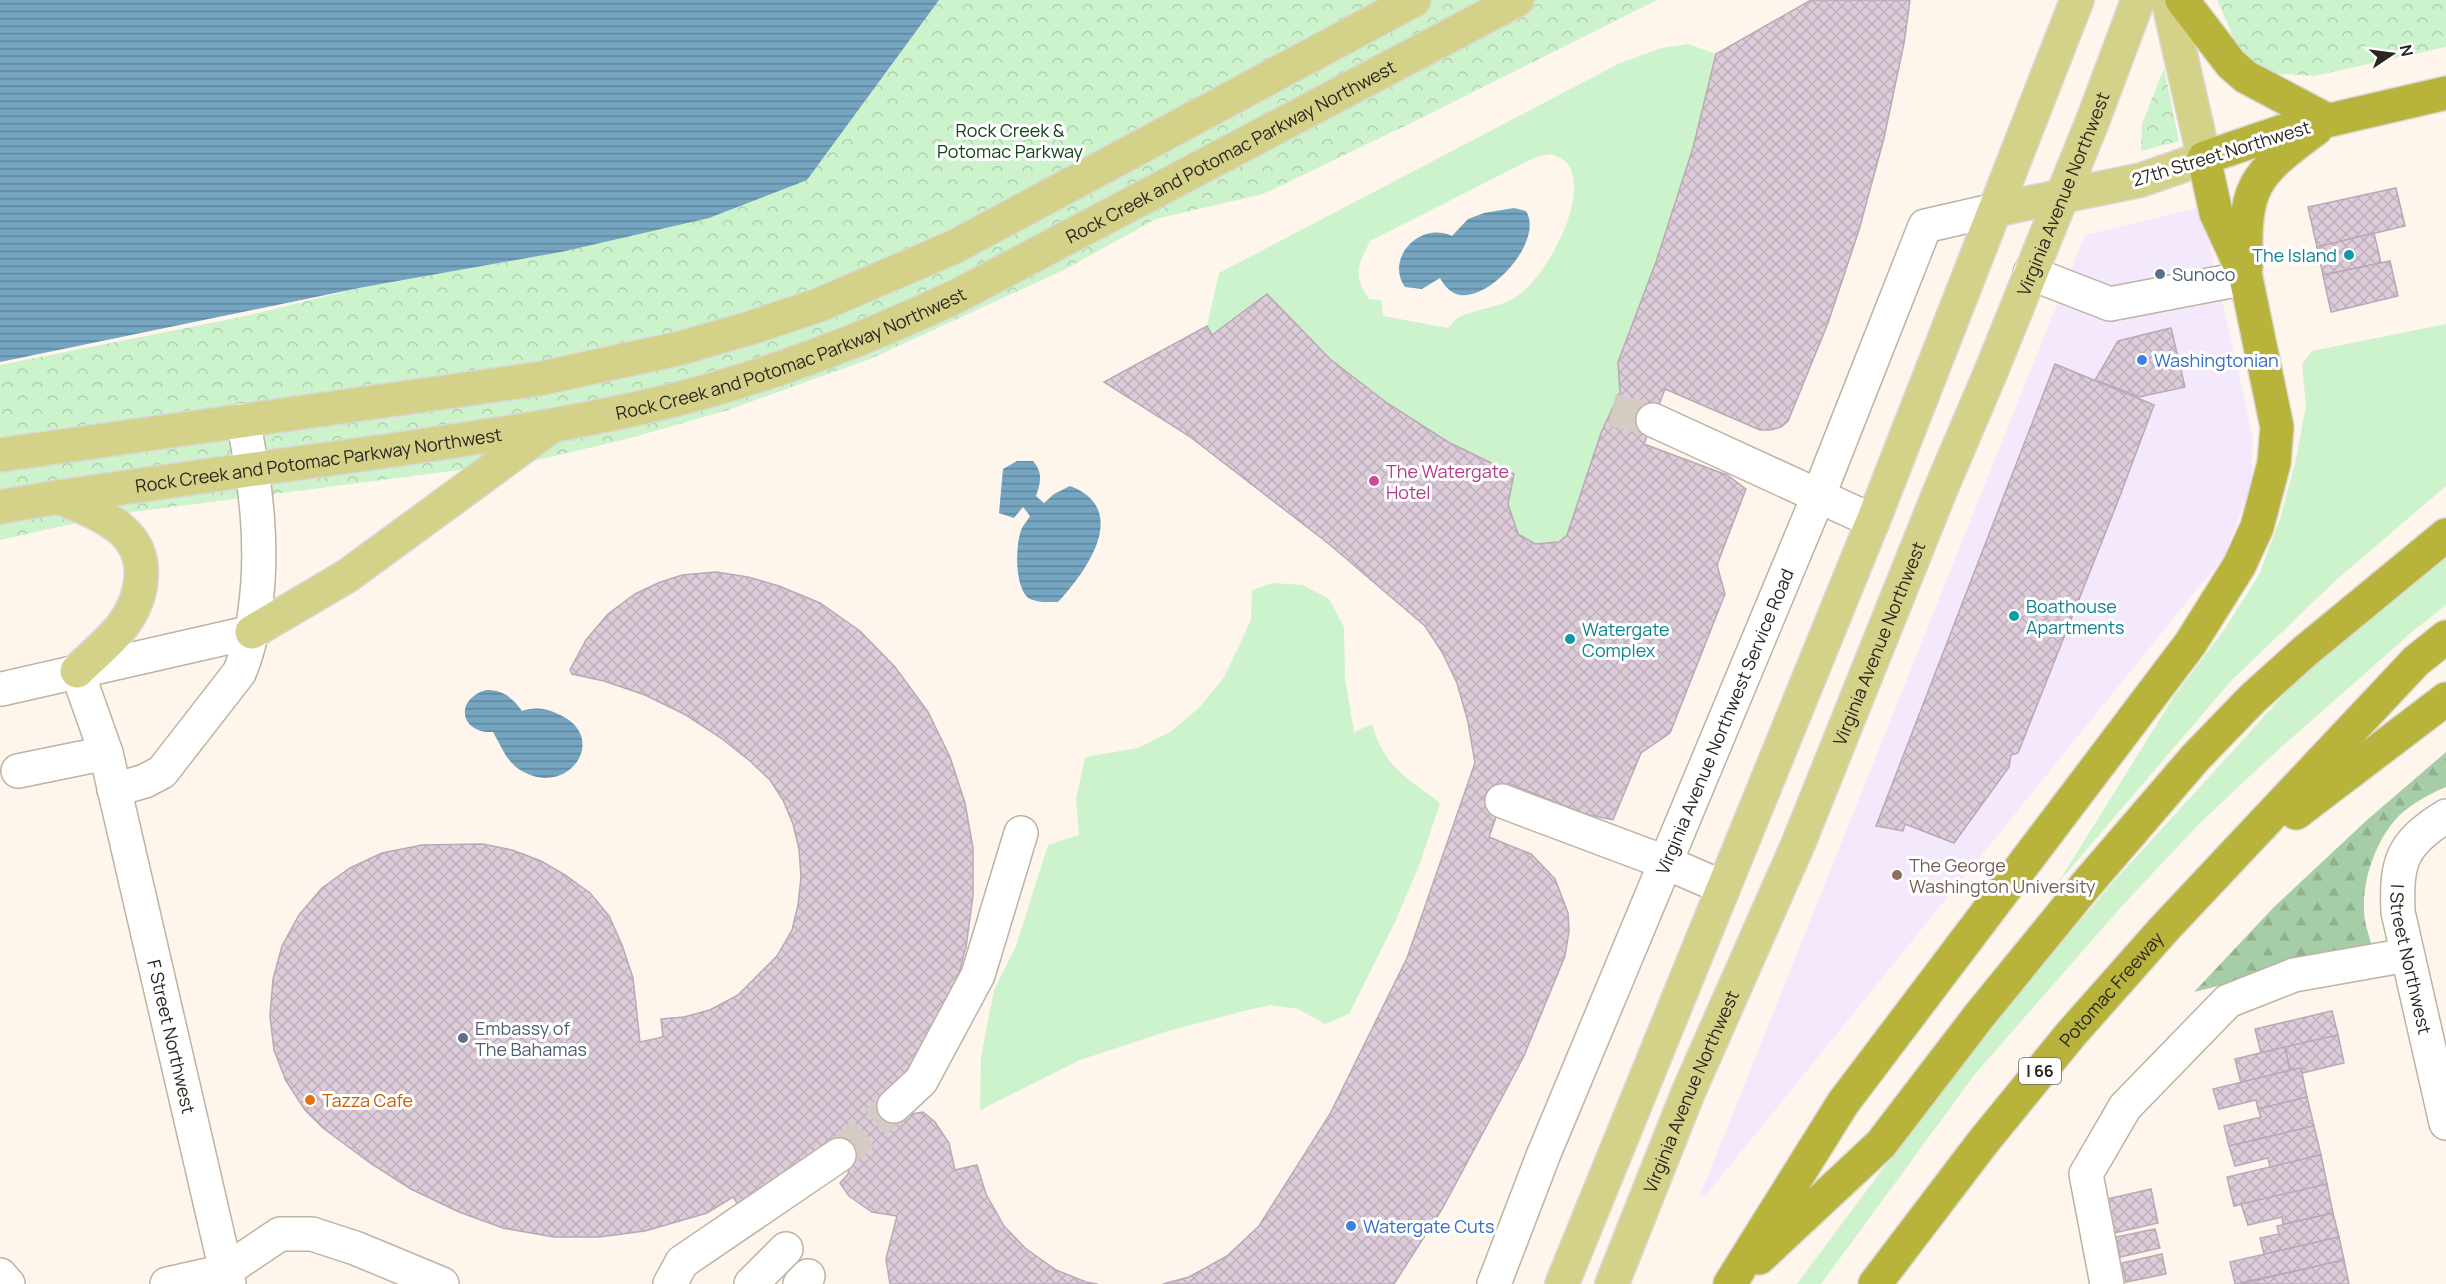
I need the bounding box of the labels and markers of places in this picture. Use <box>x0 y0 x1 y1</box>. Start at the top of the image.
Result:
place label: The Island <box>2252 243 2337 267</box>
marker: The Island <box>2342 248 2356 262</box>
place label: Sunoco <box>2172 262 2235 286</box>
marker: Sunoco <box>2153 267 2167 281</box>
place label: Washingtonian <box>2154 348 2279 372</box>
marker: Washingtonian <box>2135 353 2149 367</box>
place label: The Watergate Hotel <box>1386 459 1509 504</box>
marker: The Watergate Hotel <box>1367 474 1381 488</box>
place label: Boathouse Apartments <box>2026 594 2125 639</box>
marker: Boathouse Apartments <box>2007 609 2021 623</box>
place label: Watergate Complex <box>1582 617 1670 662</box>
marker: Watergate Complex <box>1563 632 1577 646</box>
place label: The George Washington University <box>1909 853 2096 898</box>
marker: The George Washington University <box>1890 868 1904 882</box>
place label: Embassy of The Bahamas <box>475 1016 587 1061</box>
marker: Embassy of The Bahamas <box>456 1031 470 1045</box>
place label: Tazza Cafe <box>322 1088 413 1112</box>
marker: Tazza Cafe <box>303 1093 317 1107</box>
place label: Watergate Cuts <box>1363 1214 1494 1238</box>
marker: Watergate Cuts <box>1344 1219 1358 1233</box>

